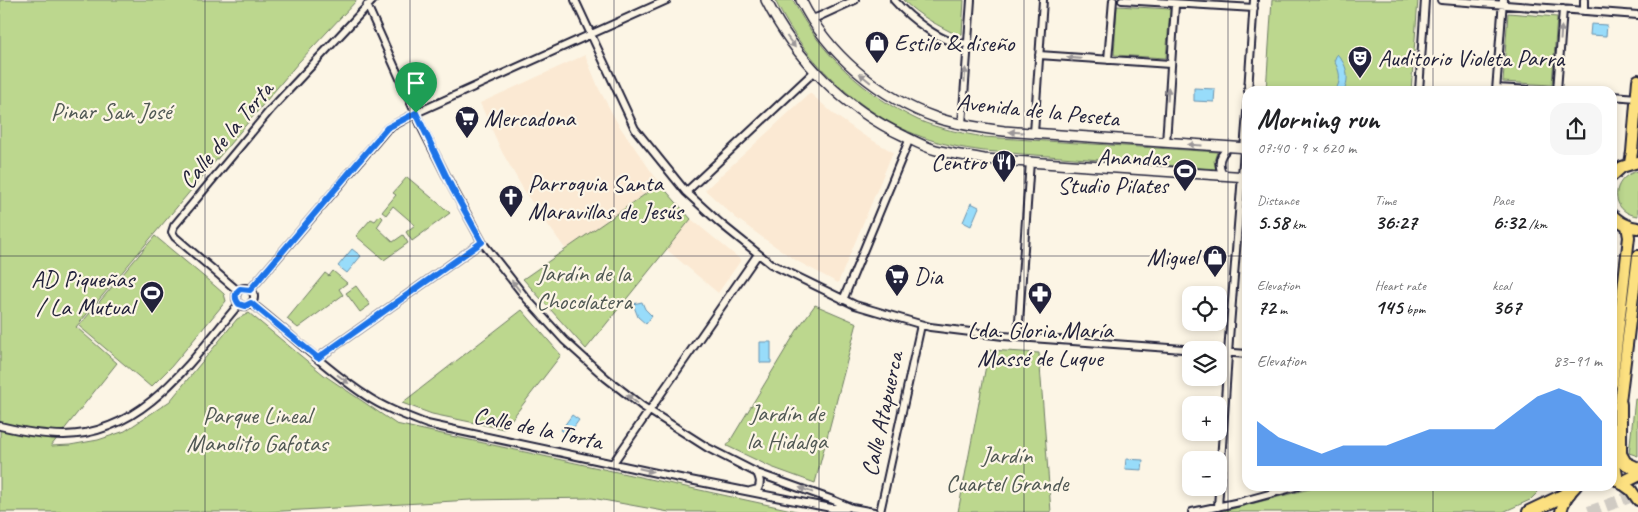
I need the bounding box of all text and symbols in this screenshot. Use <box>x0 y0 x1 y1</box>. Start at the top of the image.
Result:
one-way arrow <box>1558 24 1566 40</box>
place label: Estilo & diseño <box>894 28 1016 58</box>
shop icon: Estilo & diseño <box>864 30 890 64</box>
one-way arrow <box>786 35 796 49</box>
place label: Auditorio Violeta Parra <box>1378 43 1566 73</box>
theatre icon: Auditorio Violeta Parra <box>1347 45 1373 79</box>
one-way arrow <box>1065 54 1081 62</box>
pin <box>395 62 437 113</box>
one-way arrow <box>962 67 970 83</box>
icon: arrive <box>402 69 430 97</box>
one-way arrow <box>859 72 872 83</box>
street label: Calle de la Torta <box>172 74 281 195</box>
one-way arrow <box>1164 86 1172 102</box>
street label: Avenida de la Peseta <box>955 87 1122 134</box>
park label: Pinar San José <box>51 96 176 126</box>
text: Morning run <box>1257 101 1379 136</box>
place label: Mercadona <box>484 103 576 133</box>
button: share <box>1550 103 1602 155</box>
supermarket icon: Mercadona <box>454 105 480 139</box>
one-way arrow <box>1007 127 1023 135</box>
text: 07:40 · 9 × 620 m <box>1257 138 1356 158</box>
one-way arrow <box>1187 140 1203 148</box>
place label: Anandas Studio Pilates <box>1057 142 1171 200</box>
place label: Centro <box>931 147 989 177</box>
restaurant icon: Centro <box>991 149 1017 183</box>
sports icon: Anandas Studio Pilates <box>1172 158 1198 192</box>
place label: Parroquia Santa Maravillas de Jesús <box>528 168 685 226</box>
church icon: Parroquia Santa Maravillas de Jesús <box>498 184 524 218</box>
text: Distance <box>1257 192 1299 209</box>
text: Time <box>1375 192 1396 209</box>
text: Pace <box>1492 192 1514 209</box>
text: 5.58 <box>1257 209 1289 235</box>
text: 36:27 <box>1375 209 1417 235</box>
text: 6:32 <box>1492 209 1525 235</box>
text: km <box>1289 216 1306 233</box>
text: /km <box>1525 216 1547 233</box>
place label: Miguel <box>1147 242 1202 272</box>
shop icon: Miguel <box>1202 244 1228 278</box>
park label: Jardín de la Chocolatera <box>536 258 633 316</box>
place label: Dia <box>914 261 944 291</box>
supermarket icon: Dia <box>884 263 910 297</box>
place label: AD Piqueñas / La Mutual <box>31 264 138 322</box>
text: Elevation <box>1257 277 1300 294</box>
text: Heart rate <box>1375 277 1426 294</box>
text: kcal <box>1492 277 1511 294</box>
sports icon: AD Piqueñas / La Mutual <box>139 280 165 314</box>
one-way arrow <box>511 280 522 293</box>
pharmacy icon: Lda. Gloria María Massé de Luque <box>1027 281 1053 315</box>
map controls <box>1182 286 1227 496</box>
button: locate <box>1182 286 1227 331</box>
text: 72 <box>1257 294 1276 320</box>
text: 145 <box>1375 294 1403 320</box>
text: 367 <box>1492 294 1521 320</box>
text: m <box>1276 301 1287 318</box>
text: bpm <box>1403 301 1425 318</box>
place label: Lda. Gloria María Massé de Luque <box>967 315 1114 373</box>
button: layers <box>1182 341 1227 386</box>
street label: Calle Atapuerca <box>854 347 910 479</box>
text: Elevation <box>1257 351 1306 371</box>
text: 83–91 m <box>1553 351 1602 371</box>
one-way arrow <box>336 373 349 384</box>
one-way arrow <box>626 393 639 404</box>
button: + <box>1182 396 1227 441</box>
park label: Jardín de la Hidalga <box>747 398 829 456</box>
park label: Parque Lineal Manolito Gafotas <box>186 400 329 458</box>
street label: Calle de la Torta <box>471 400 607 457</box>
park label: Jardín Cuartel Grande <box>946 440 1070 498</box>
button: − <box>1182 451 1227 496</box>
one-way arrow <box>638 466 653 474</box>
one-way arrow <box>799 486 814 493</box>

